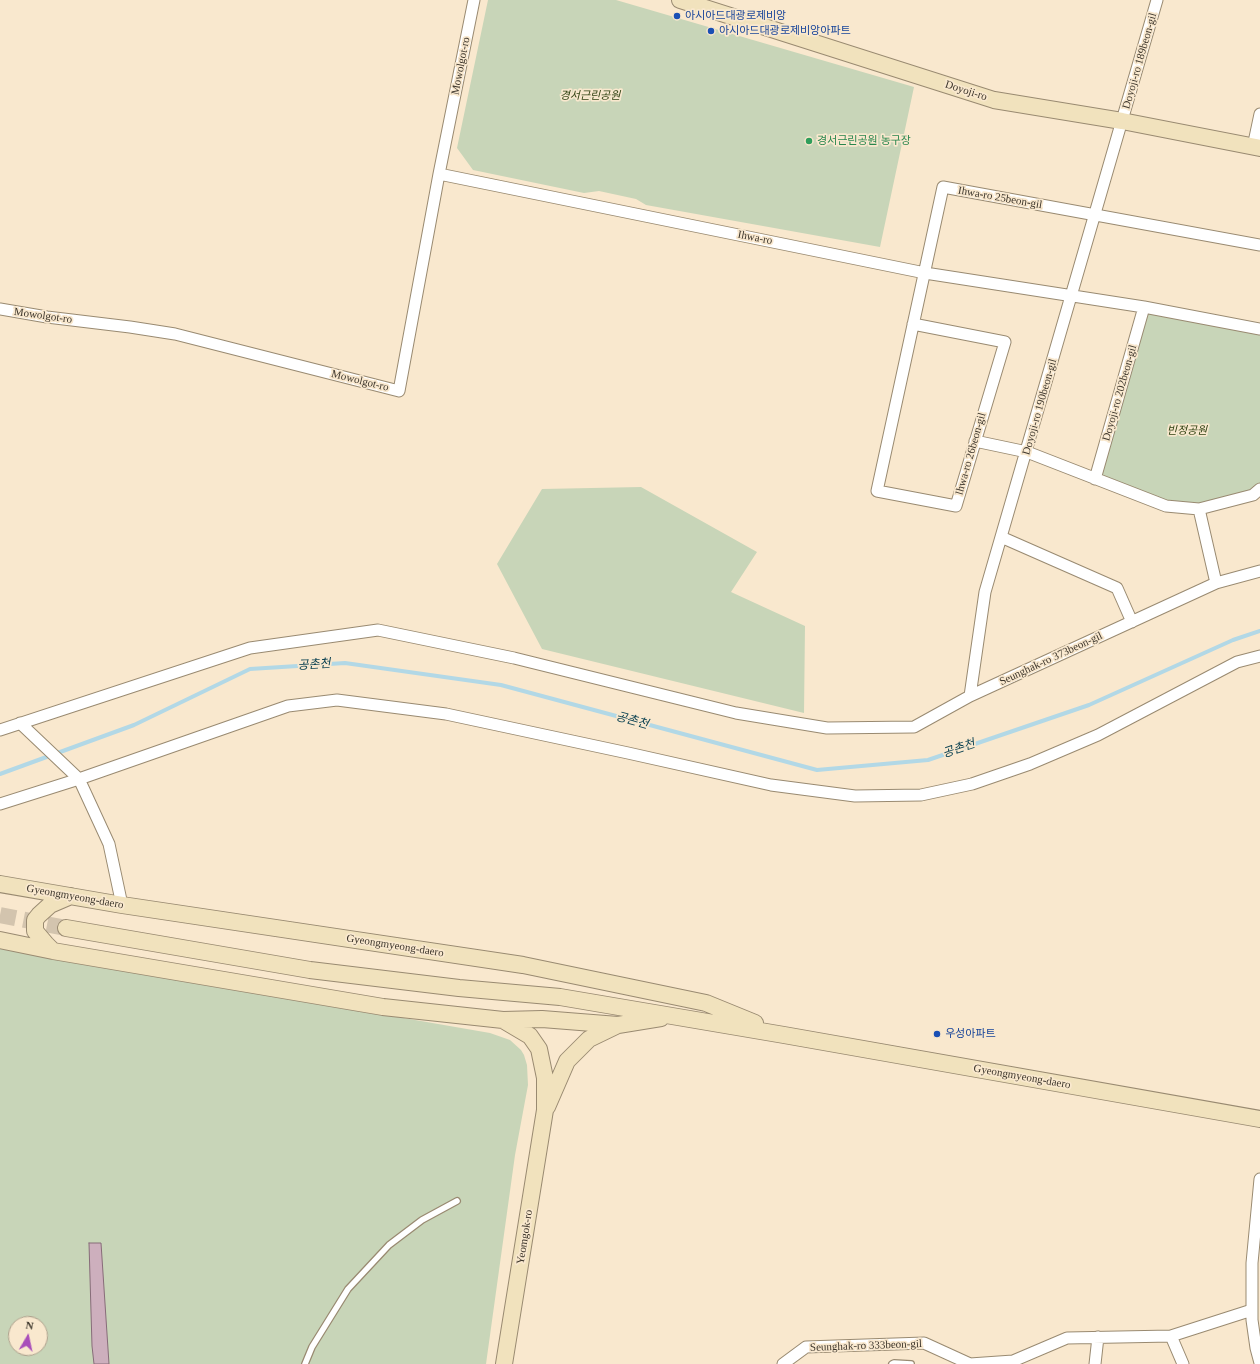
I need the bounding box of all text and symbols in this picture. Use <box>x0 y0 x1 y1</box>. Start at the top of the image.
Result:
place label: 아시아드대광로제비앙 <box>685 9 786 23</box>
marker: 아시아드대광로제비앙 <box>672 11 682 21</box>
street label: Doyoji-ro 189beon-gil <box>1120 11 1160 111</box>
place label: 아시아드대광로제비앙아파트 <box>719 24 851 38</box>
marker: 아시아드대광로제비앙아파트 <box>706 26 716 36</box>
street label: Mowolgot-ro <box>449 36 473 96</box>
street label: Doyoji-ro <box>943 78 989 104</box>
park label: 경서근린공원 <box>560 89 620 103</box>
place label: 경서근린공원 농구장 <box>817 134 911 148</box>
marker: 경서근린공원 농구장 <box>804 136 814 146</box>
street label: Ihwa-ro 25beon-gil <box>957 184 1043 212</box>
street label: Ihwa-ro <box>737 228 773 248</box>
street label: Mowolgot-ro <box>13 305 73 327</box>
street label: Doyoji-ro 202beon-gil <box>1100 343 1140 443</box>
street label: Doyoji-ro 190beon-gil <box>1020 357 1060 457</box>
street label: Mowolgot-ro <box>330 368 390 394</box>
street label: Ihwa-ro 26beon-gil <box>953 411 989 497</box>
park label: 빈정공원 <box>1167 424 1207 438</box>
street label: Seunghak-ro 373beon-gil <box>997 629 1105 689</box>
water label: 공촌천 <box>297 657 331 673</box>
water label: 공촌천 <box>614 710 650 732</box>
water label: 공촌천 <box>941 737 977 761</box>
street label: Gyeongmyeong-daero <box>25 882 125 912</box>
street label: Gyeongmyeong-daero <box>345 932 445 960</box>
place label: 우성아파트 <box>945 1027 996 1041</box>
marker: 우성아파트 <box>932 1029 942 1039</box>
street label: Gyeongmyeong-daero <box>972 1062 1072 1092</box>
street label: Yeomgok-ro <box>514 1209 536 1265</box>
north arrow <box>8 1316 48 1356</box>
text: N <box>25 1319 35 1332</box>
street label: Seunghak-ro 333beon-gil <box>810 1337 922 1355</box>

